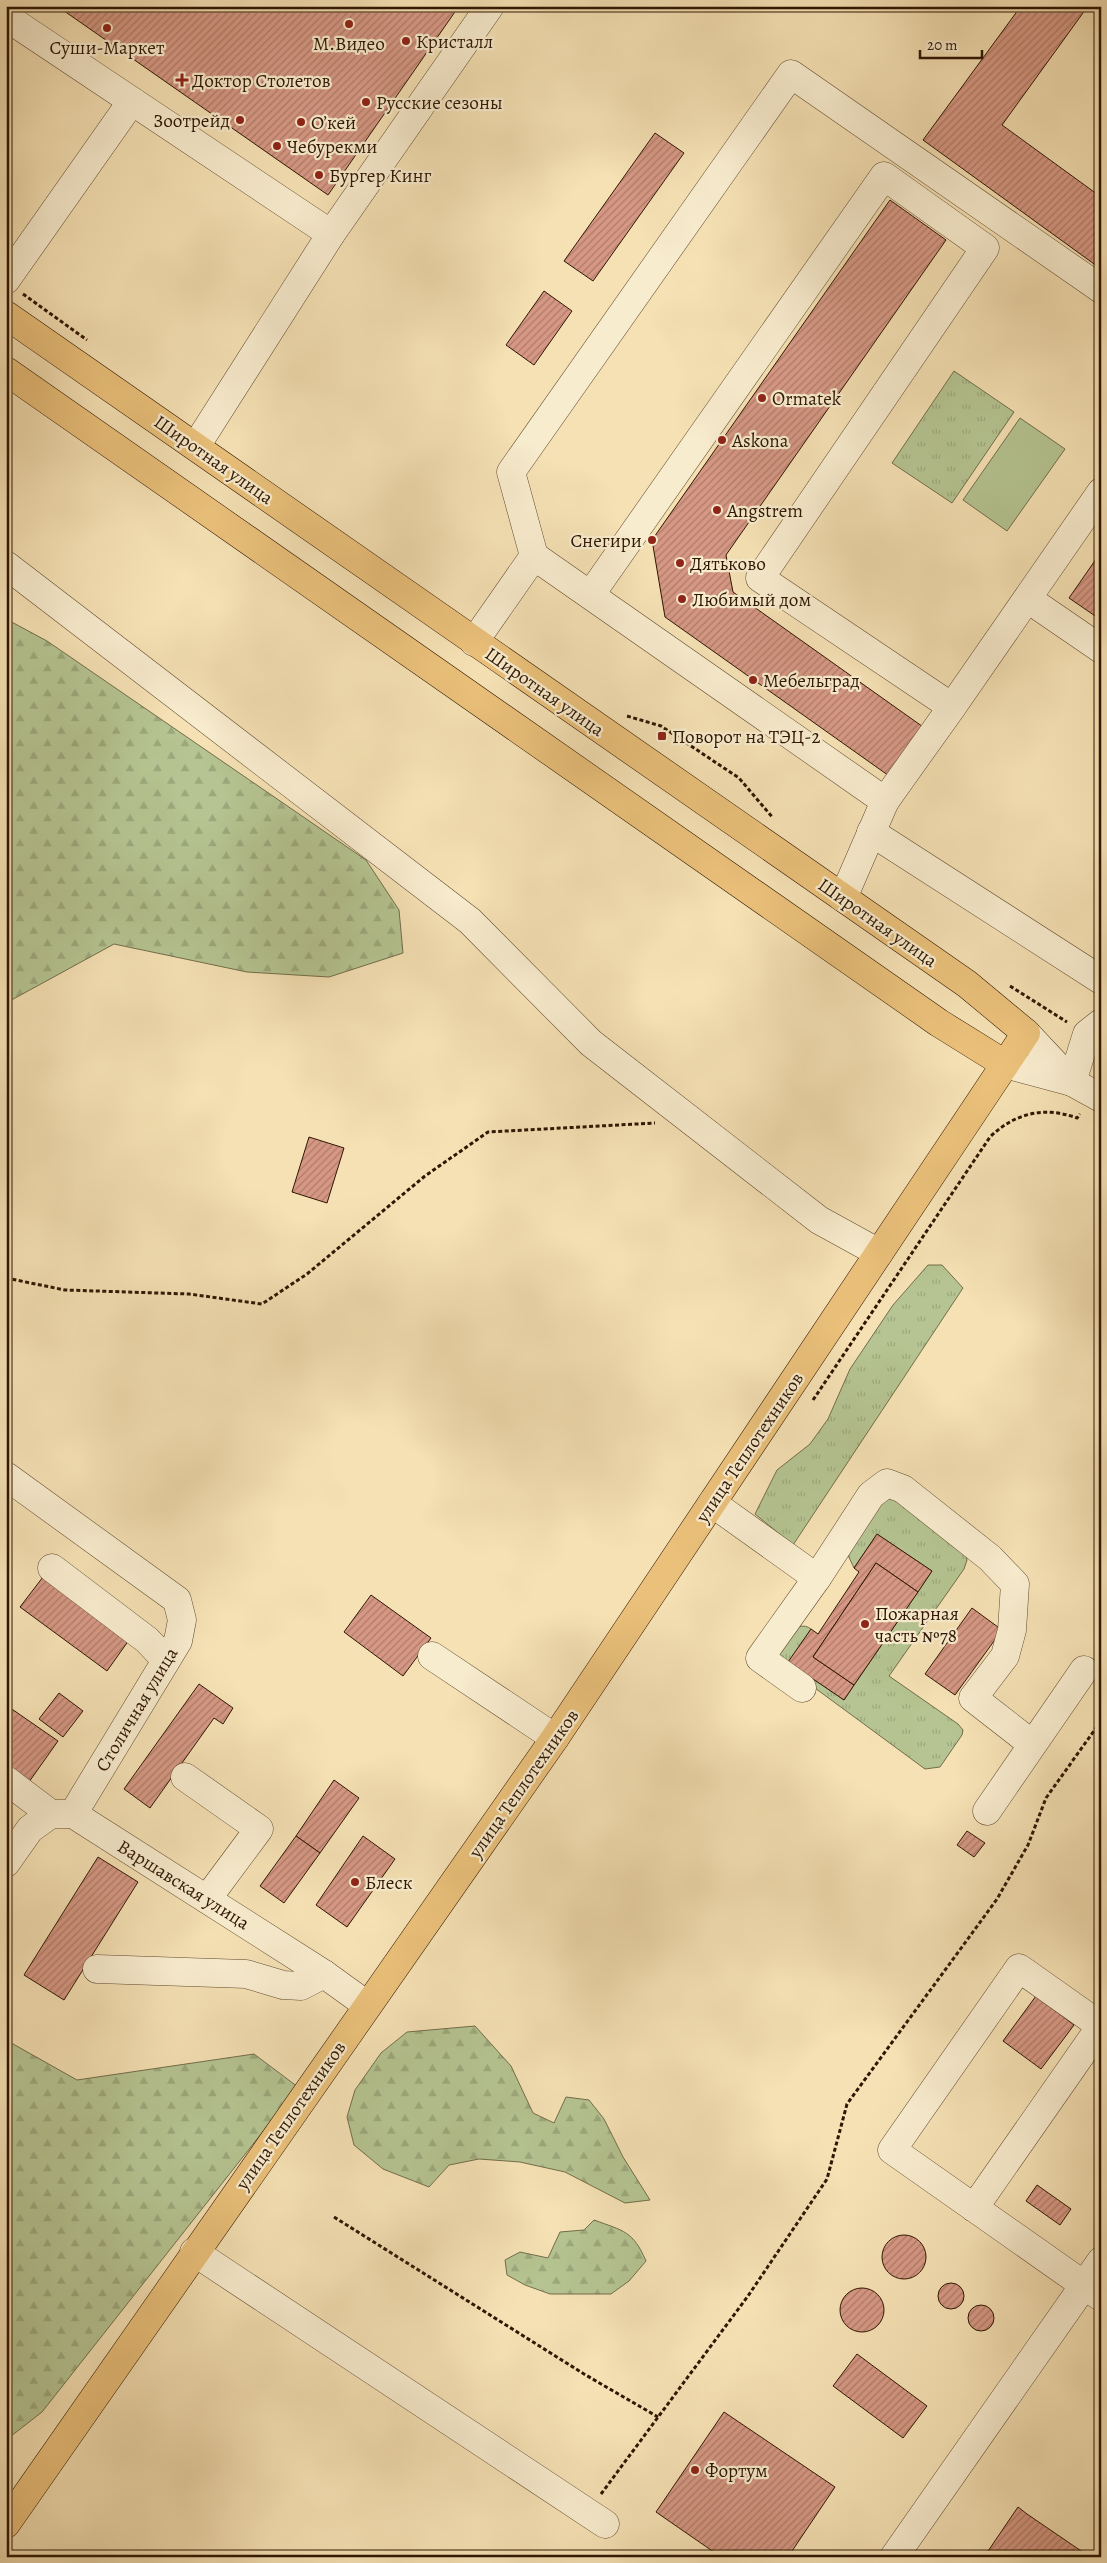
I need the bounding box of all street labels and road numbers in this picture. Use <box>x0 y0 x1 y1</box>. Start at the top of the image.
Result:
street label: Широтная улица <box>148 409 279 511</box>
street label: Широтная улица <box>479 641 610 743</box>
street label: Широтная улица <box>812 872 943 974</box>
street label: улица Теплотехников <box>689 1367 810 1529</box>
street label: Столичная улица <box>89 1642 184 1777</box>
street label: улица Теплотехников <box>462 1704 585 1864</box>
street label: Варшавская улица <box>112 1834 255 1936</box>
street label: улица Теплотехников <box>229 2036 352 2196</box>

